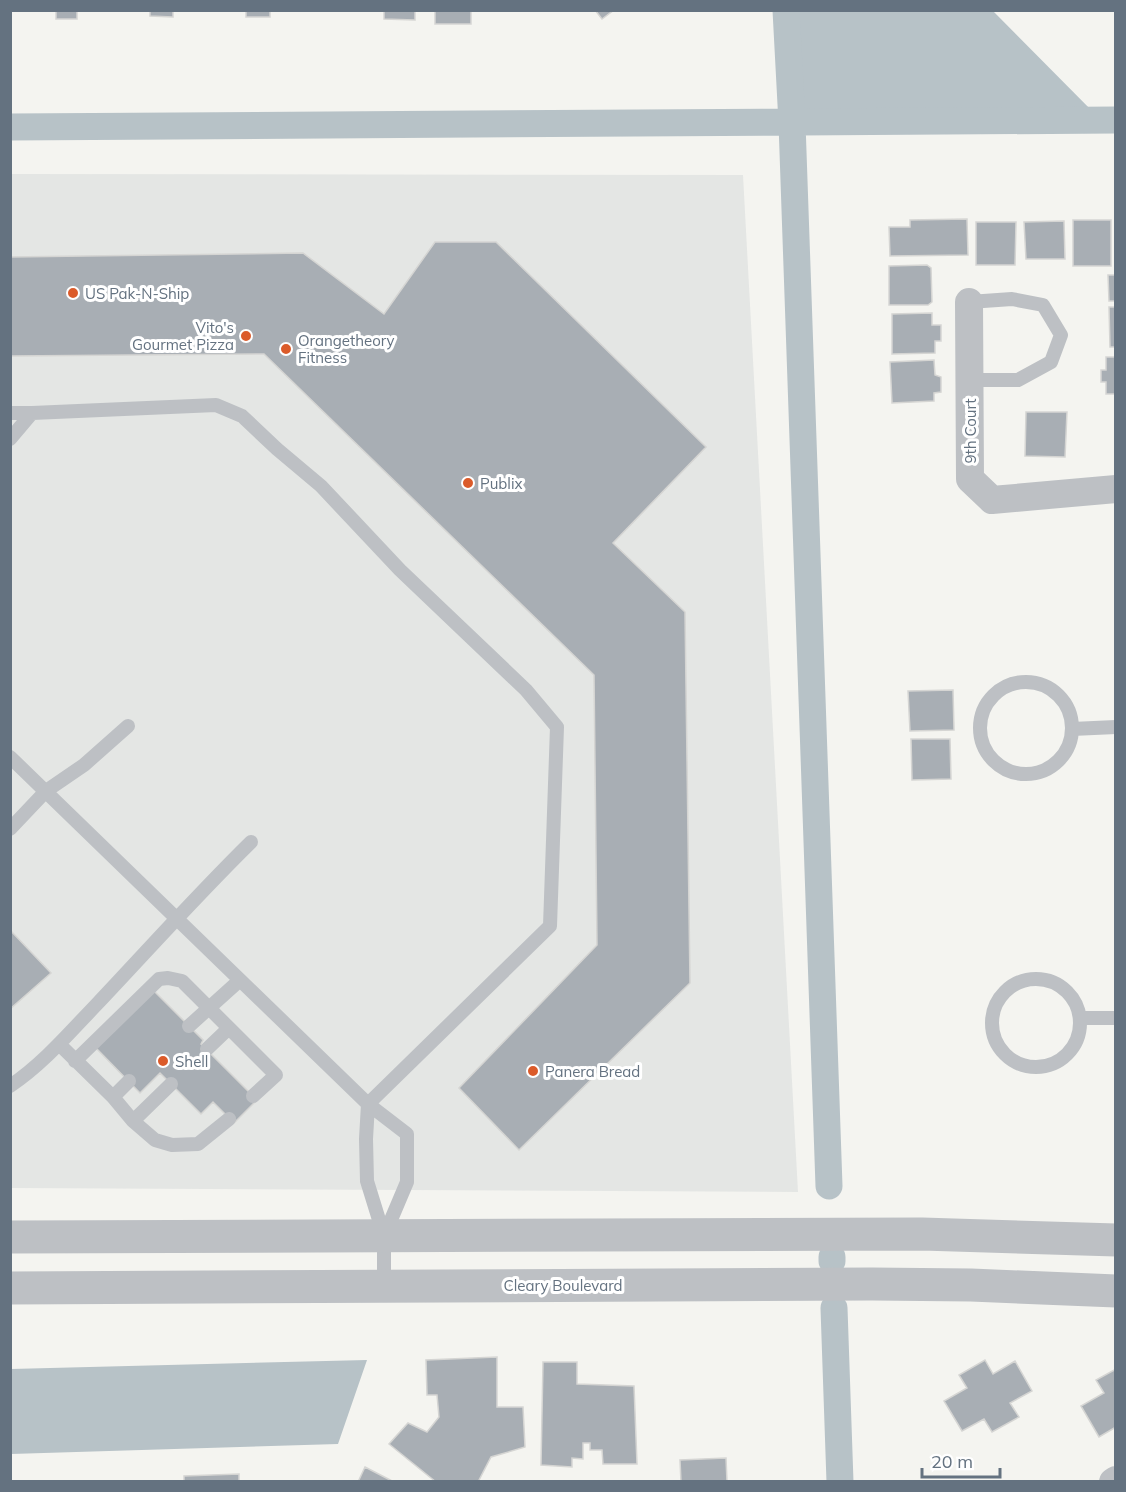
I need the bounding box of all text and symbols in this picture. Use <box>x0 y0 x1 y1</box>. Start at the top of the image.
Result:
place label: US Pak-N-Ship <box>85 284 189 303</box>
marker: US Pak-N-Ship <box>66 286 80 300</box>
place label: Vito's Gourmet Pizza <box>132 318 234 354</box>
marker: Vito's Gourmet Pizza <box>239 329 253 343</box>
place label: Orangetheory Fitness <box>298 331 395 367</box>
marker: Orangetheory Fitness <box>279 342 293 356</box>
street label: 9th Court <box>961 398 980 464</box>
place label: Publix <box>480 474 523 493</box>
marker: Publix <box>461 476 475 490</box>
place label: Shell <box>175 1052 208 1071</box>
marker: Shell <box>156 1054 170 1068</box>
place label: Panera Bread <box>545 1062 640 1081</box>
marker: Panera Bread <box>526 1064 540 1078</box>
street label: Cleary Boulevard <box>504 1276 622 1295</box>
scale bar <box>922 1441 1000 1479</box>
text: 20 m <box>931 1450 973 1473</box>

